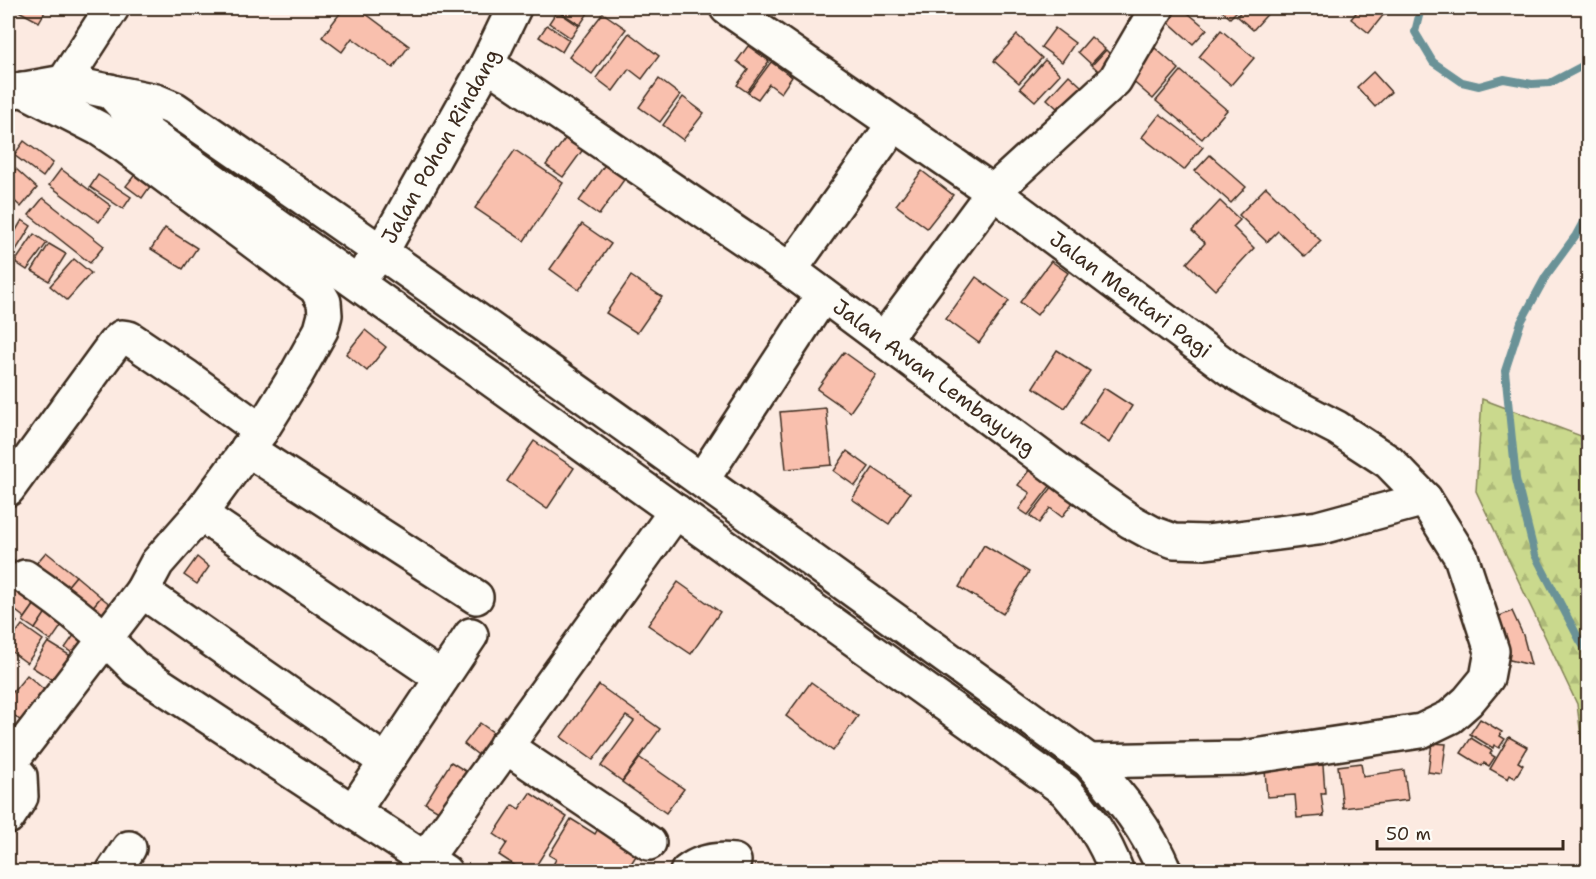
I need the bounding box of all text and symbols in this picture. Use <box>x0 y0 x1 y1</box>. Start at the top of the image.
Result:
street label: Jalan Pohon Rindang <box>375 44 506 249</box>
street label: Jalan Mentari Pagi <box>1044 225 1217 364</box>
street label: Jalan Awan Lembayung <box>827 293 1041 462</box>
scale bar <box>1377 813 1563 851</box>
text: 50 m <box>1386 822 1431 846</box>

